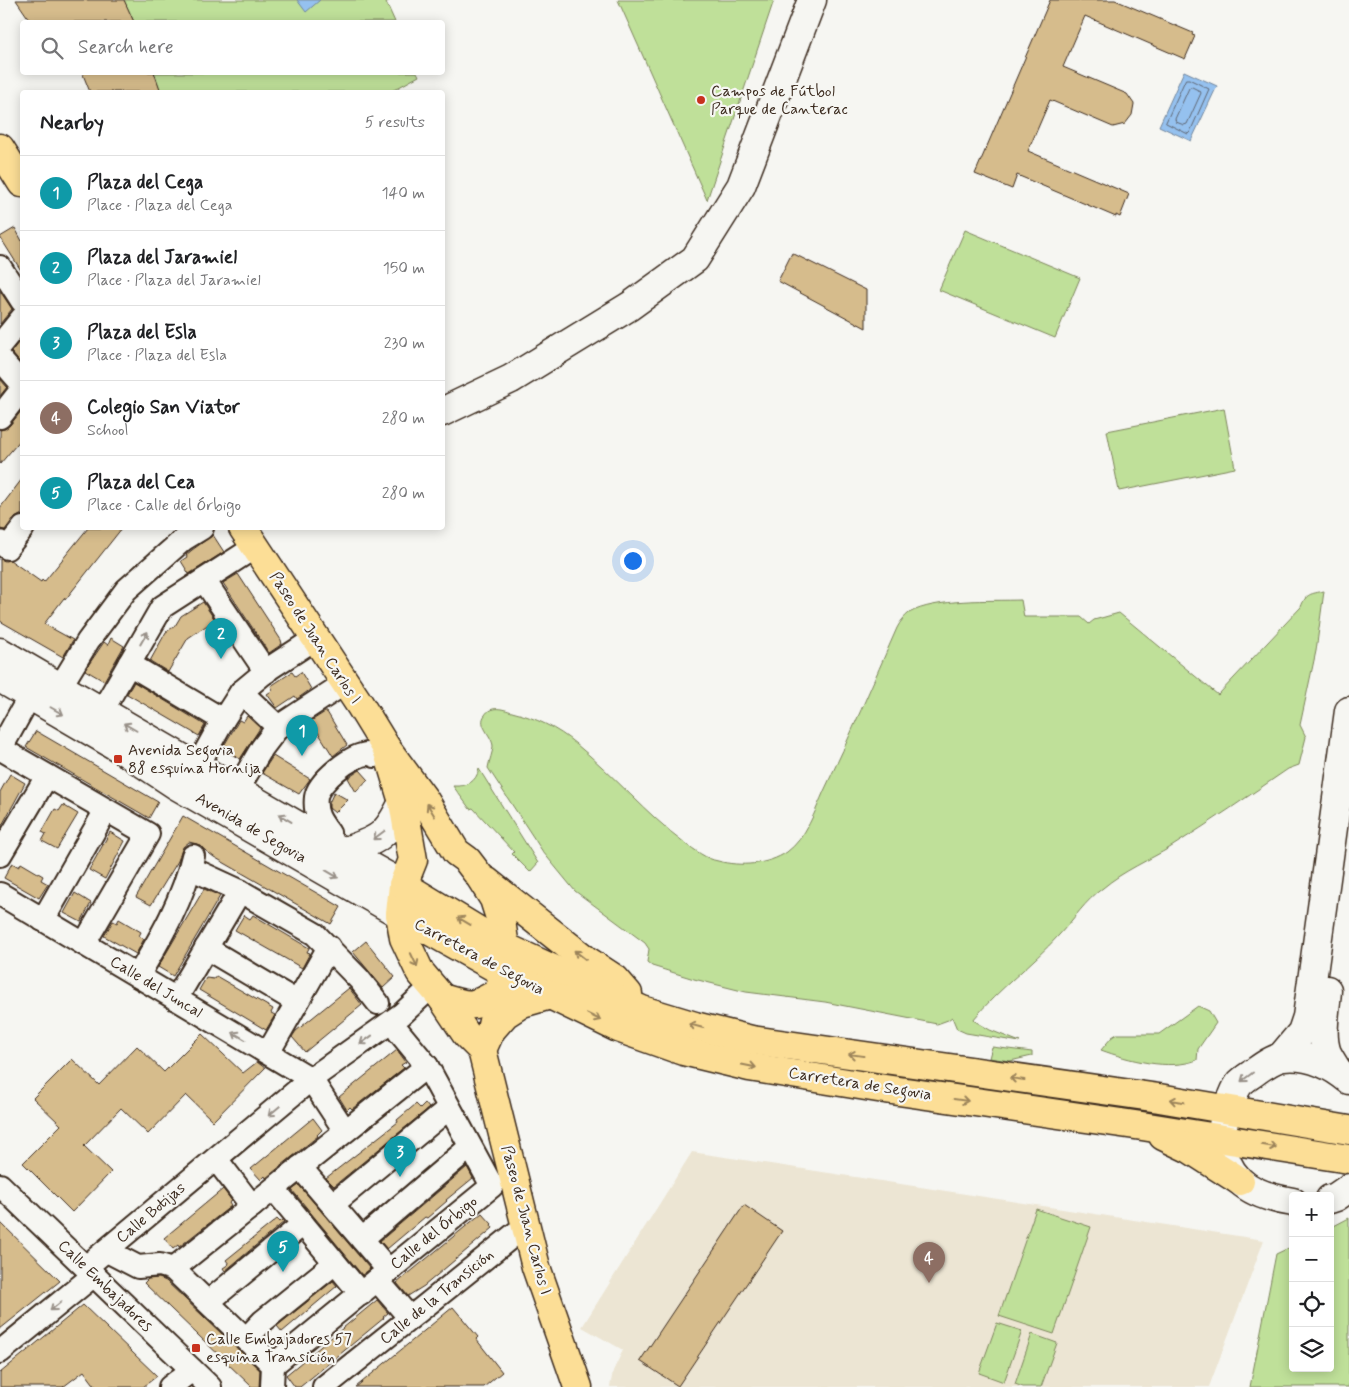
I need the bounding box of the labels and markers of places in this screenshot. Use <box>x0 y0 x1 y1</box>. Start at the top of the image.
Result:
place label: Campos de Fútbol Parque de Canterac <box>711 81 848 120</box>
marker: Campos de Fútbol Parque de Canterac <box>695 94 707 106</box>
pin: 2 <box>205 618 237 659</box>
pin: 1 <box>286 715 318 756</box>
place label: Avenida Segovia 88 esquina Hornija <box>128 740 261 779</box>
marker: Avenida Segovia 88 esquina Hornija <box>112 753 124 765</box>
pin: 3 <box>384 1136 416 1177</box>
pin: 5 <box>267 1231 299 1272</box>
pin: 4 <box>913 1242 945 1283</box>
place label: Calle Embajadores 57 esquina Transición <box>206 1329 352 1368</box>
marker: Calle Embajadores 57 esquina Transición <box>190 1342 202 1354</box>

